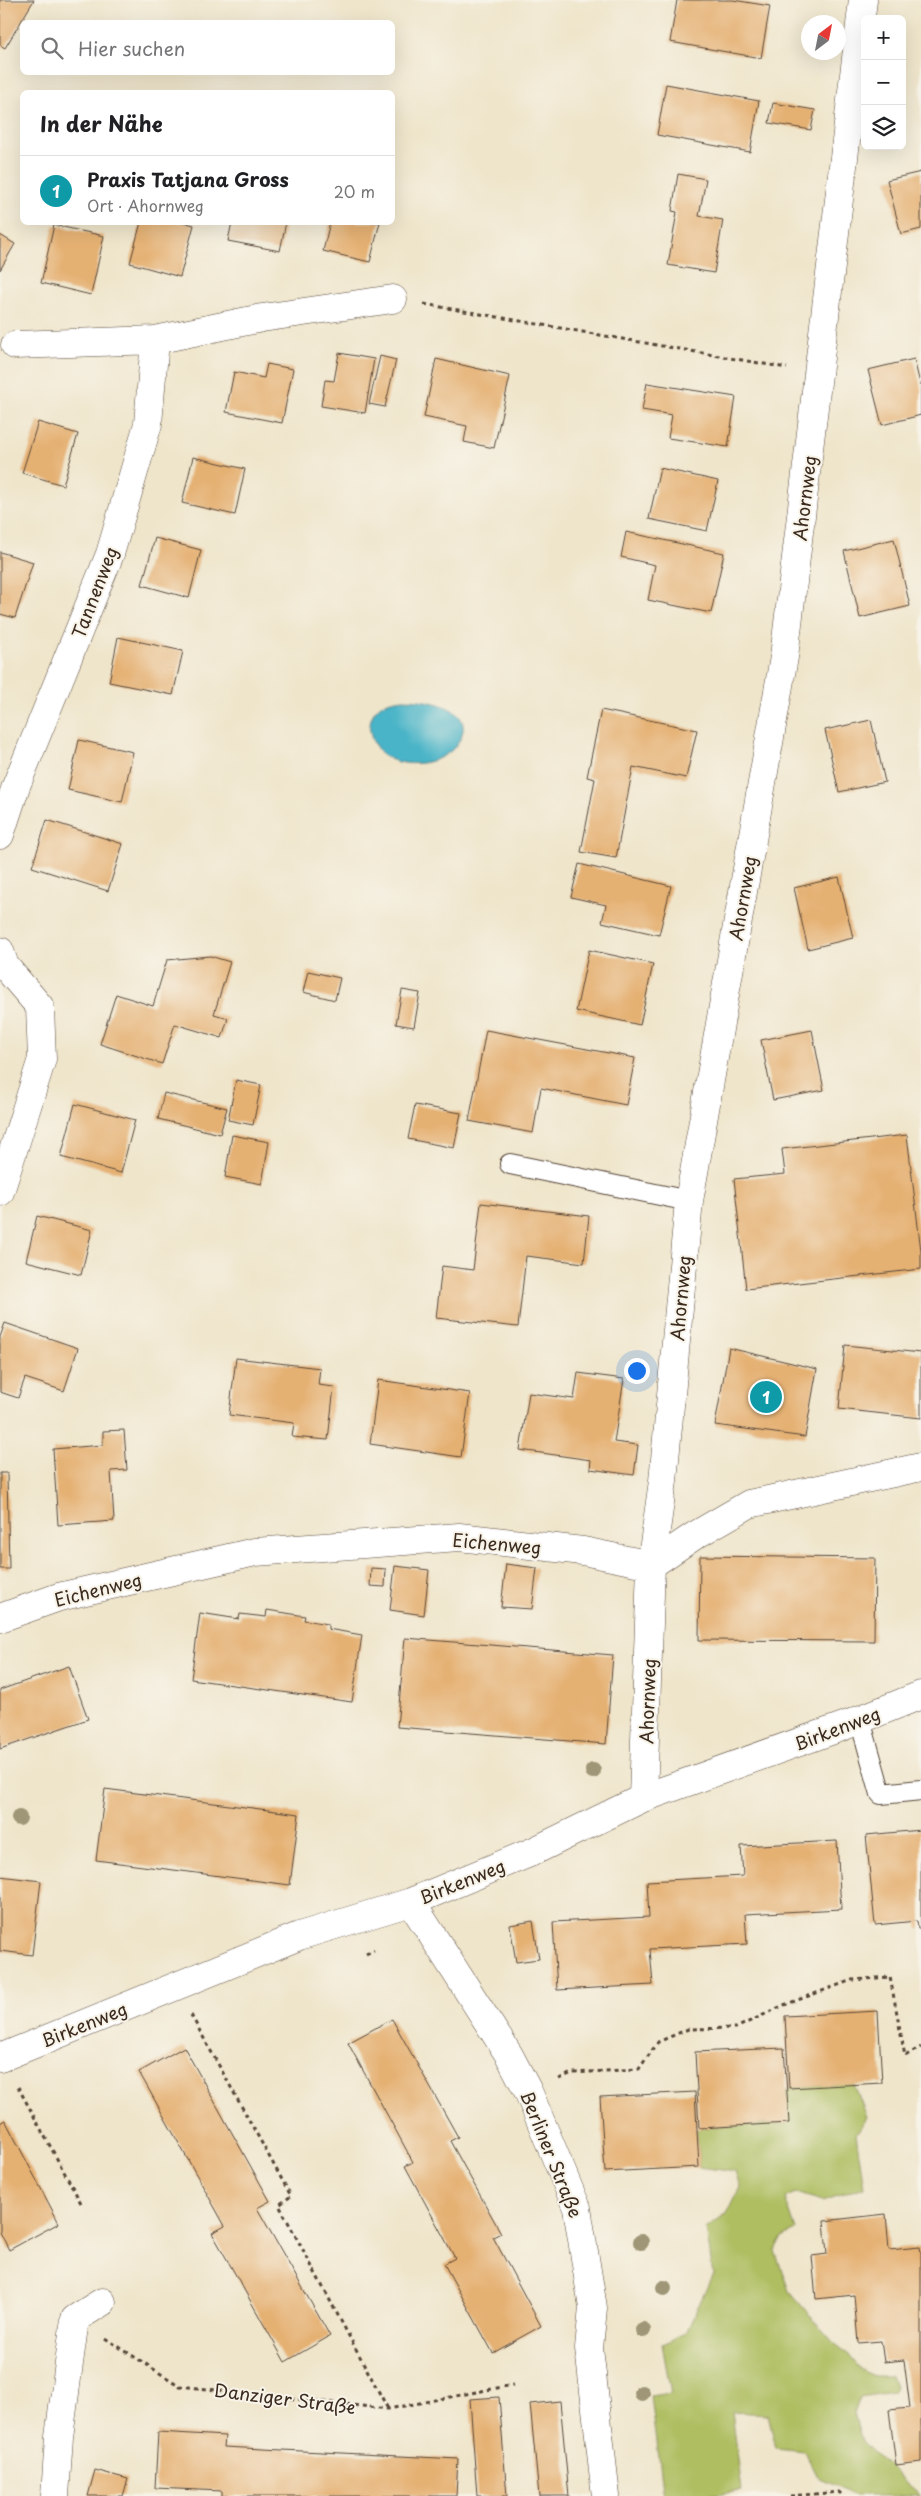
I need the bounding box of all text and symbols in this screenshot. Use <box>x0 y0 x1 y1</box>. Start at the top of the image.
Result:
north arrow <box>801 15 846 60</box>
map controls <box>861 15 906 150</box>
button: + <box>861 15 906 60</box>
search box <box>20 20 395 75</box>
icon: search <box>38 34 66 62</box>
text: Hier suchen <box>78 34 185 62</box>
button: − <box>861 60 906 105</box>
button: layers <box>861 105 906 150</box>
text: In der Nähe <box>40 107 162 139</box>
text: Praxis Tatjana Gross <box>87 165 289 193</box>
text: 1 <box>52 179 60 203</box>
text: 20 m <box>334 179 375 203</box>
text: Ort · Ahornweg <box>87 193 204 217</box>
street label: Ahornweg <box>785 454 823 542</box>
street label: Tannenweg <box>64 542 124 642</box>
street label: Ahornweg <box>721 853 763 943</box>
street label: Ahornweg <box>663 1254 697 1342</box>
your location <box>624 1358 650 1384</box>
pin: 1 <box>750 1378 782 1416</box>
street label: Eichenweg <box>451 1526 543 1560</box>
street label: Eichenweg <box>51 1565 145 1613</box>
street label: Ahornweg <box>632 1658 662 1744</box>
street label: Birkenweg <box>790 1699 884 1757</box>
street label: Birkenweg <box>415 1852 509 1910</box>
street label: Birkenweg <box>37 1995 131 2053</box>
street label: Berliner Straße <box>514 2086 590 2222</box>
street label: Danziger Straße <box>213 2376 357 2420</box>

